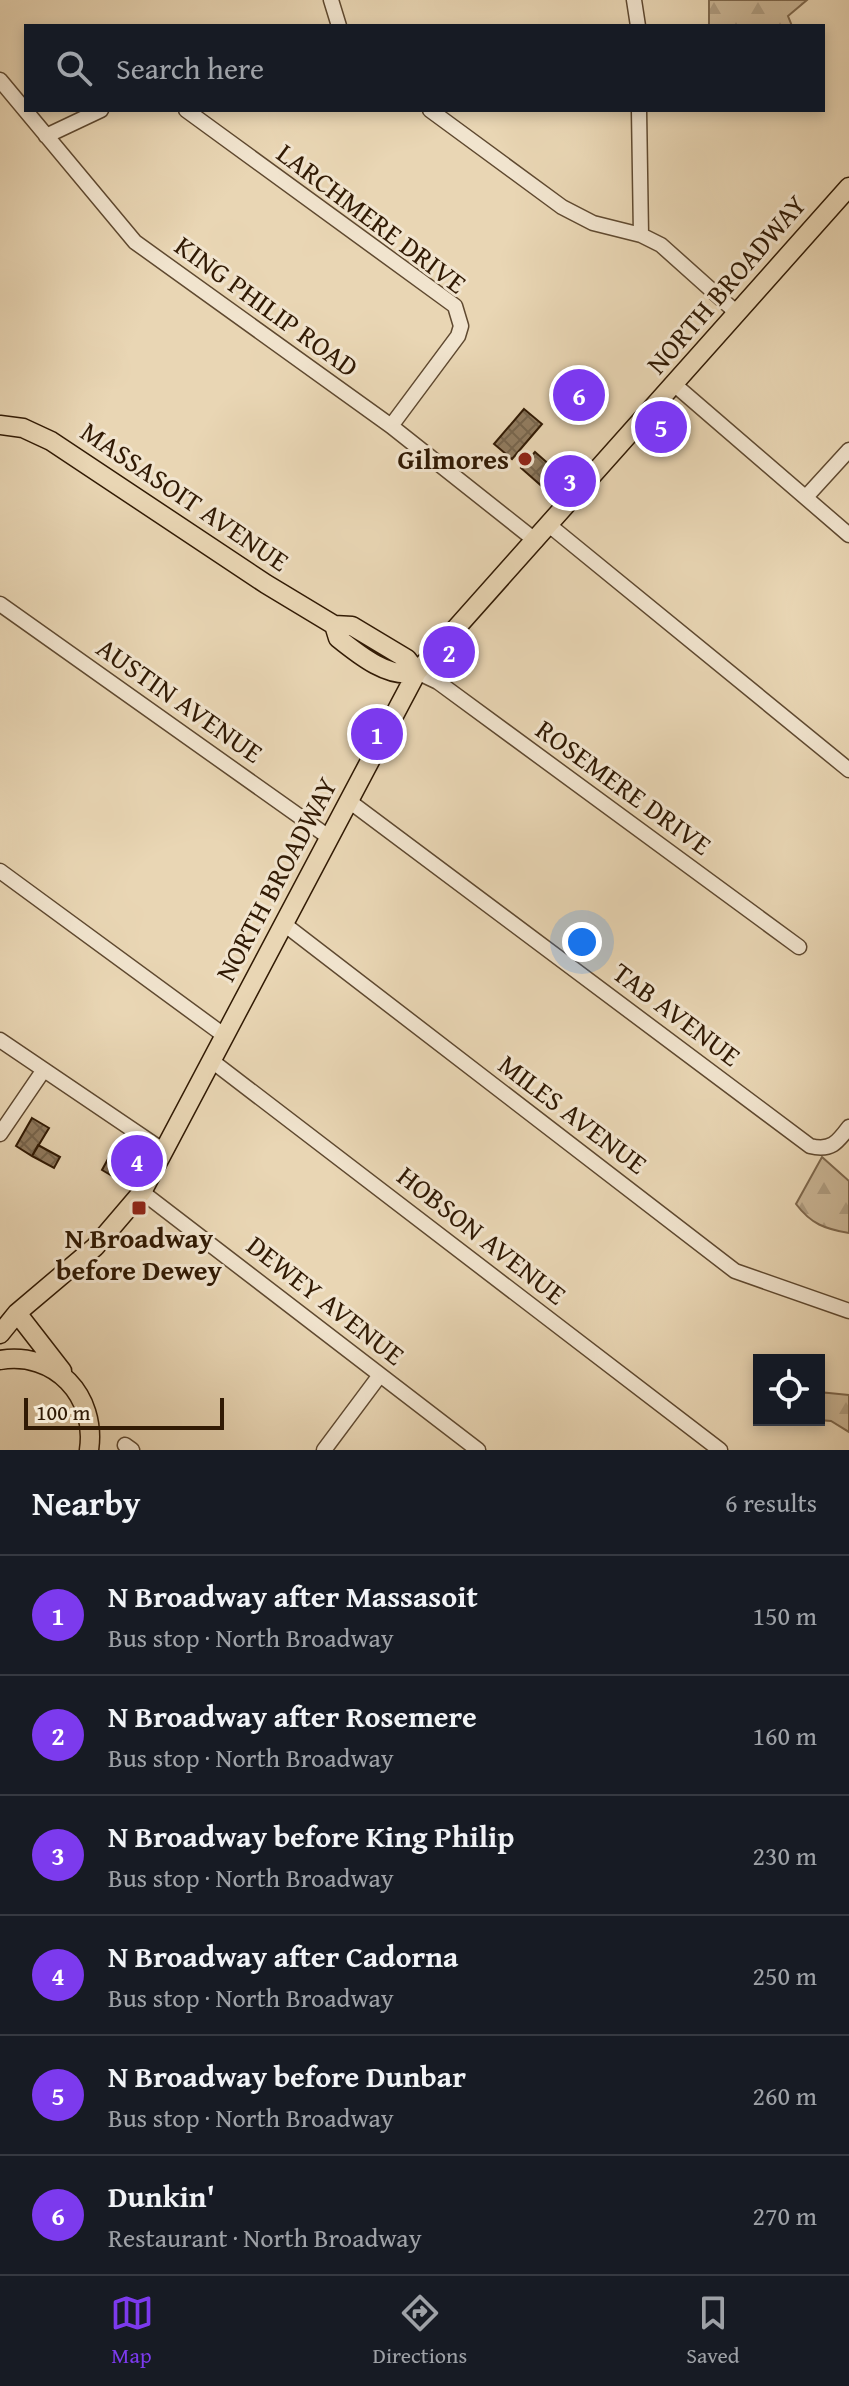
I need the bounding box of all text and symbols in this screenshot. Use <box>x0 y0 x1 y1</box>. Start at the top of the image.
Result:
search box <box>24 24 825 112</box>
icon: search <box>52 46 96 90</box>
text: Search here <box>116 46 264 90</box>
street label: LARCHMERE DRIVE <box>269 133 476 303</box>
street label: NORTH BROADWAY <box>636 185 815 382</box>
street label: KING PHILIP ROAD <box>167 225 368 386</box>
pin: 6 <box>553 365 605 425</box>
pin: 5 <box>635 397 687 457</box>
street label: MASSASOIT AVENUE <box>73 410 298 581</box>
place label: Gilmores <box>398 438 509 479</box>
marker: Gilmores <box>516 450 534 468</box>
pin: 3 <box>544 451 596 511</box>
pin: 2 <box>423 622 475 682</box>
street label: AUSTIN AVENUE <box>89 627 272 772</box>
pin: 1 <box>351 704 403 764</box>
street label: ROSEMERE DRIVE <box>528 709 721 865</box>
street label: NORTH BROADWAY <box>204 769 347 988</box>
your location <box>562 922 602 962</box>
street label: TAB AVENUE <box>605 952 750 1075</box>
street label: MILES AVENUE <box>490 1044 656 1183</box>
pin: 4 <box>111 1131 163 1191</box>
street label: HOBSON AVENUE <box>389 1155 576 1314</box>
marker: N Broadway before Dewey <box>130 1199 148 1217</box>
place label: N Broadway before Dewey <box>56 1217 223 1290</box>
street label: DEWEY AVENUE <box>239 1225 414 1374</box>
map controls <box>753 1354 825 1426</box>
button: locate <box>753 1354 825 1426</box>
scale bar <box>24 1394 224 1430</box>
text: 100 m <box>36 1396 91 1428</box>
text: Nearby <box>32 1478 141 1527</box>
text: 6 results <box>725 1483 817 1522</box>
text: N Broadway after Massasoit <box>108 1574 478 1618</box>
text: 1 <box>51 1596 65 1635</box>
text: 150 m <box>752 1596 817 1635</box>
text: Bus stop · North Broadway <box>108 1618 394 1657</box>
text: N Broadway after Rosemere <box>108 1694 477 1738</box>
text: 2 <box>51 1716 65 1755</box>
text: 160 m <box>752 1716 817 1755</box>
text: Bus stop · North Broadway <box>108 1738 394 1777</box>
text: N Broadway before King Philip <box>108 1814 514 1858</box>
text: 3 <box>51 1836 65 1875</box>
text: 230 m <box>752 1836 817 1875</box>
text: Bus stop · North Broadway <box>108 1858 394 1897</box>
text: N Broadway after Cadorna <box>108 1934 458 1978</box>
text: 4 <box>51 1956 65 1995</box>
text: 250 m <box>752 1956 817 1995</box>
text: Bus stop · North Broadway <box>108 1978 394 2017</box>
text: N Broadway before Dunbar <box>108 2054 466 2098</box>
text: 5 <box>51 2076 65 2115</box>
text: 260 m <box>752 2076 817 2115</box>
text: Bus stop · North Broadway <box>108 2098 394 2137</box>
text: Dunkin' <box>108 2174 215 2218</box>
text: 6 <box>51 2196 65 2235</box>
text: 270 m <box>752 2196 817 2235</box>
text: Restaurant · North Broadway <box>108 2218 422 2257</box>
tab: Map <box>110 2291 154 2371</box>
tab: Directions <box>373 2291 467 2371</box>
tab: Saved <box>686 2291 739 2371</box>

